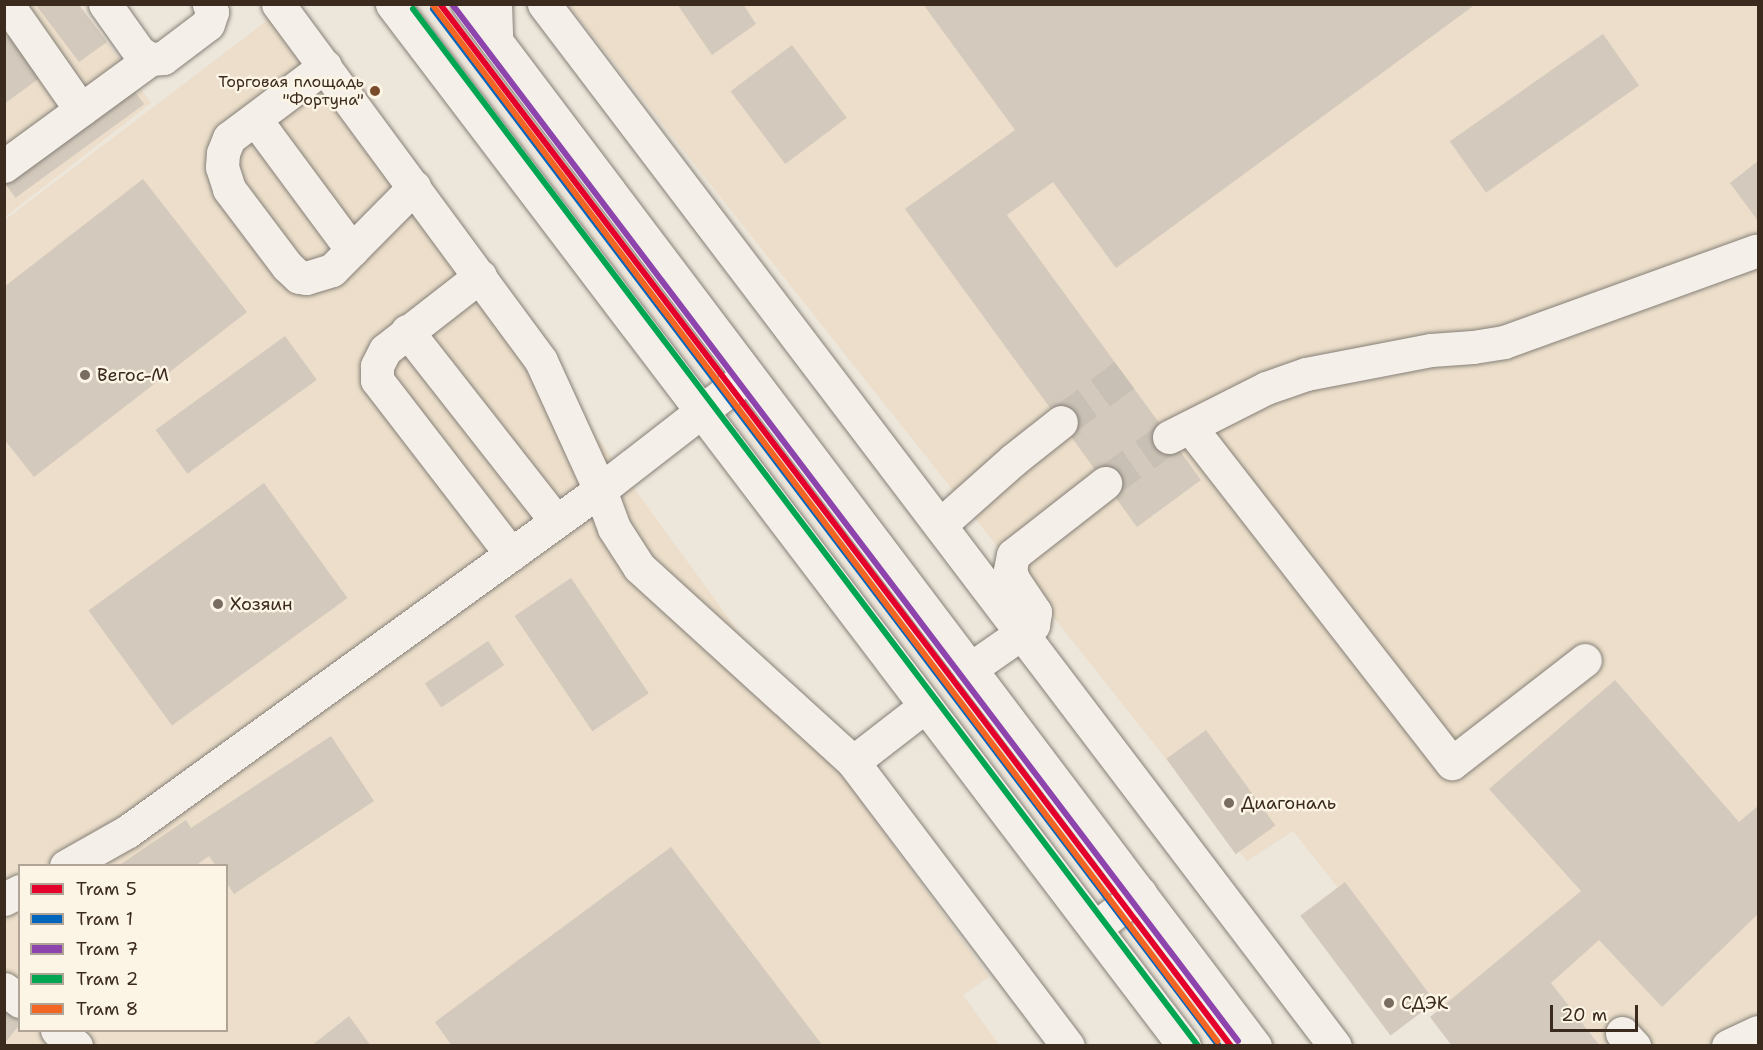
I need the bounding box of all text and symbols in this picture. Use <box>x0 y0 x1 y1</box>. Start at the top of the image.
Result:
place label: Торговая площадь "Фортуна" <box>218 72 364 110</box>
marker: Торговая площадь "Фортуна" <box>369 85 381 97</box>
place label: Вегос-М <box>97 364 169 386</box>
marker: Вегос-М <box>78 368 92 382</box>
place label: Хозяин <box>230 593 293 615</box>
marker: Хозяин <box>211 597 225 611</box>
place label: Диагональ <box>1241 792 1336 814</box>
marker: Диагональ <box>1222 796 1236 810</box>
legend <box>18 864 228 1032</box>
text: Tram 5 <box>76 877 137 901</box>
text: Tram 1 <box>76 907 133 931</box>
text: Tram 7 <box>76 937 138 961</box>
text: Tram 2 <box>76 967 138 991</box>
place label: СДЭК <box>1401 992 1448 1014</box>
scale bar <box>1553 993 1642 1031</box>
marker: СДЭК <box>1382 996 1396 1010</box>
text: Tram 8 <box>76 997 138 1021</box>
text: 20 m <box>1561 1003 1607 1027</box>

